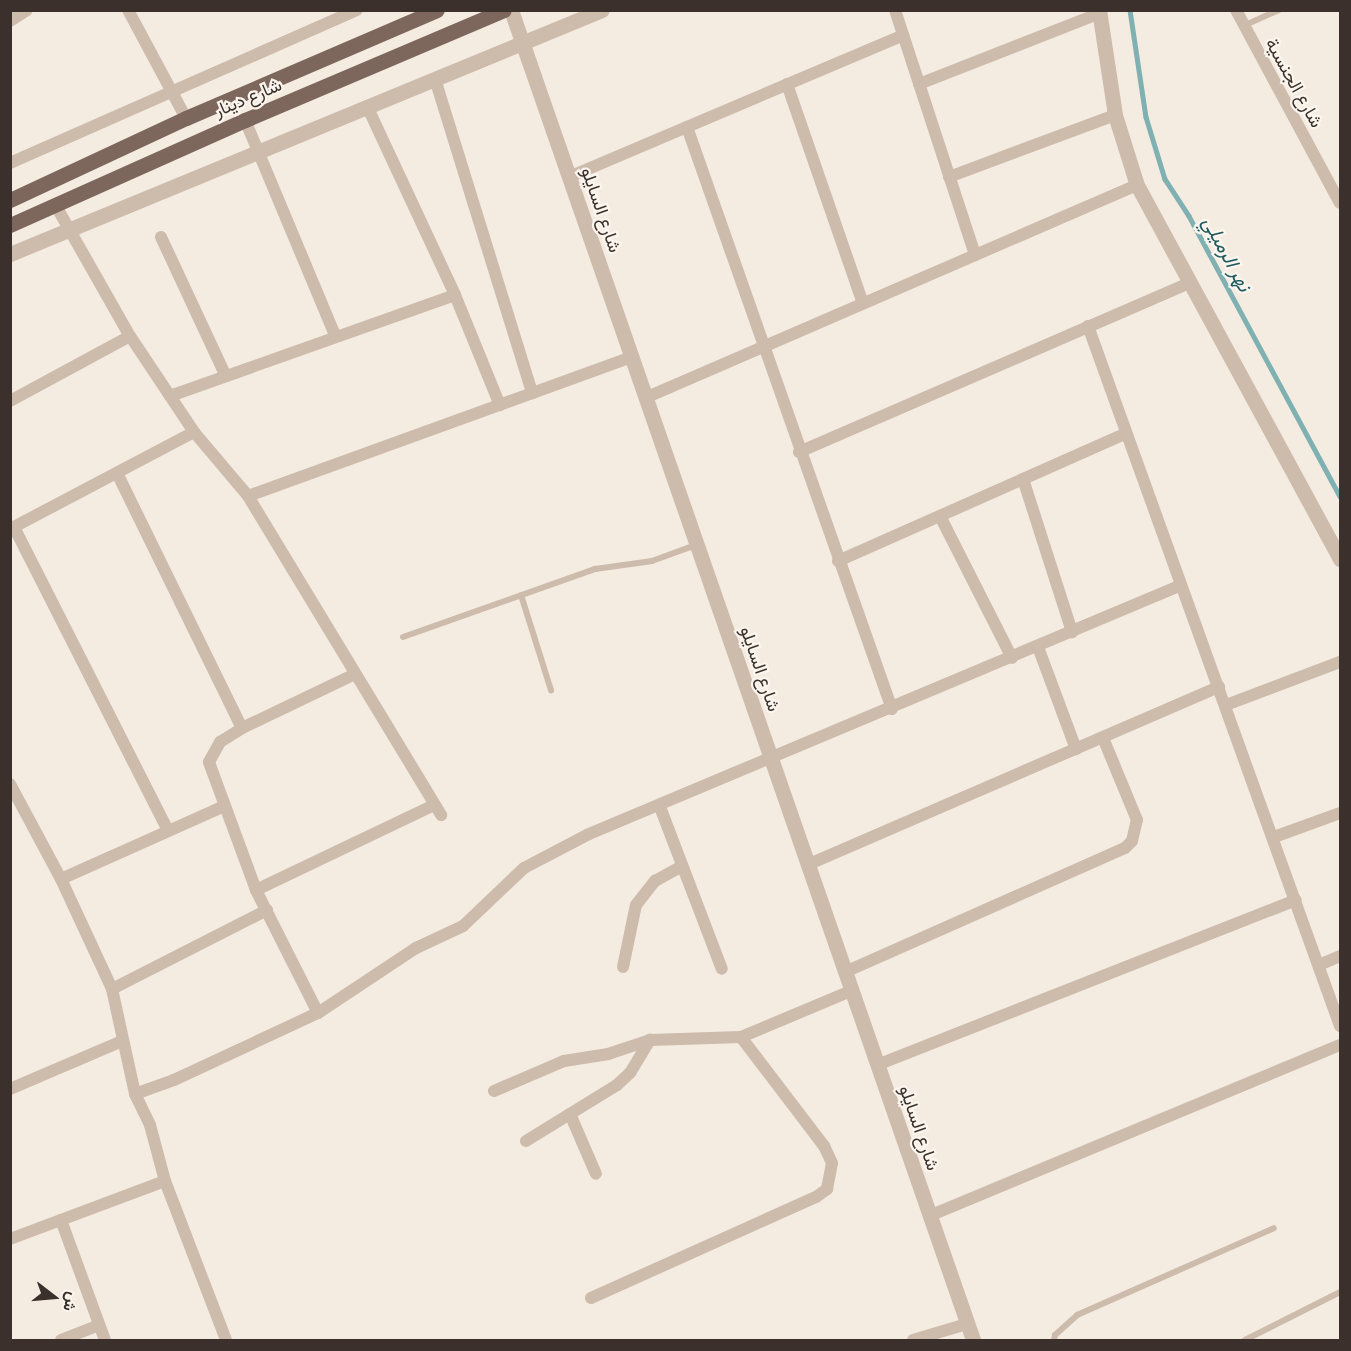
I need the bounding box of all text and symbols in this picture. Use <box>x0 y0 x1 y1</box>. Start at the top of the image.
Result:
street label: شارع الجنسية <box>1261 35 1327 131</box>
street label: شارع دينار <box>211 74 285 122</box>
street label: شارع السايلو <box>576 165 626 255</box>
water label: نهر الرميلي <box>1197 212 1257 296</box>
street label: شارع السايلو <box>735 624 785 714</box>
street label: شارع السايلو <box>894 1083 944 1173</box>
north arrow <box>24 1267 84 1327</box>
text: ش <box>59 1290 84 1314</box>

